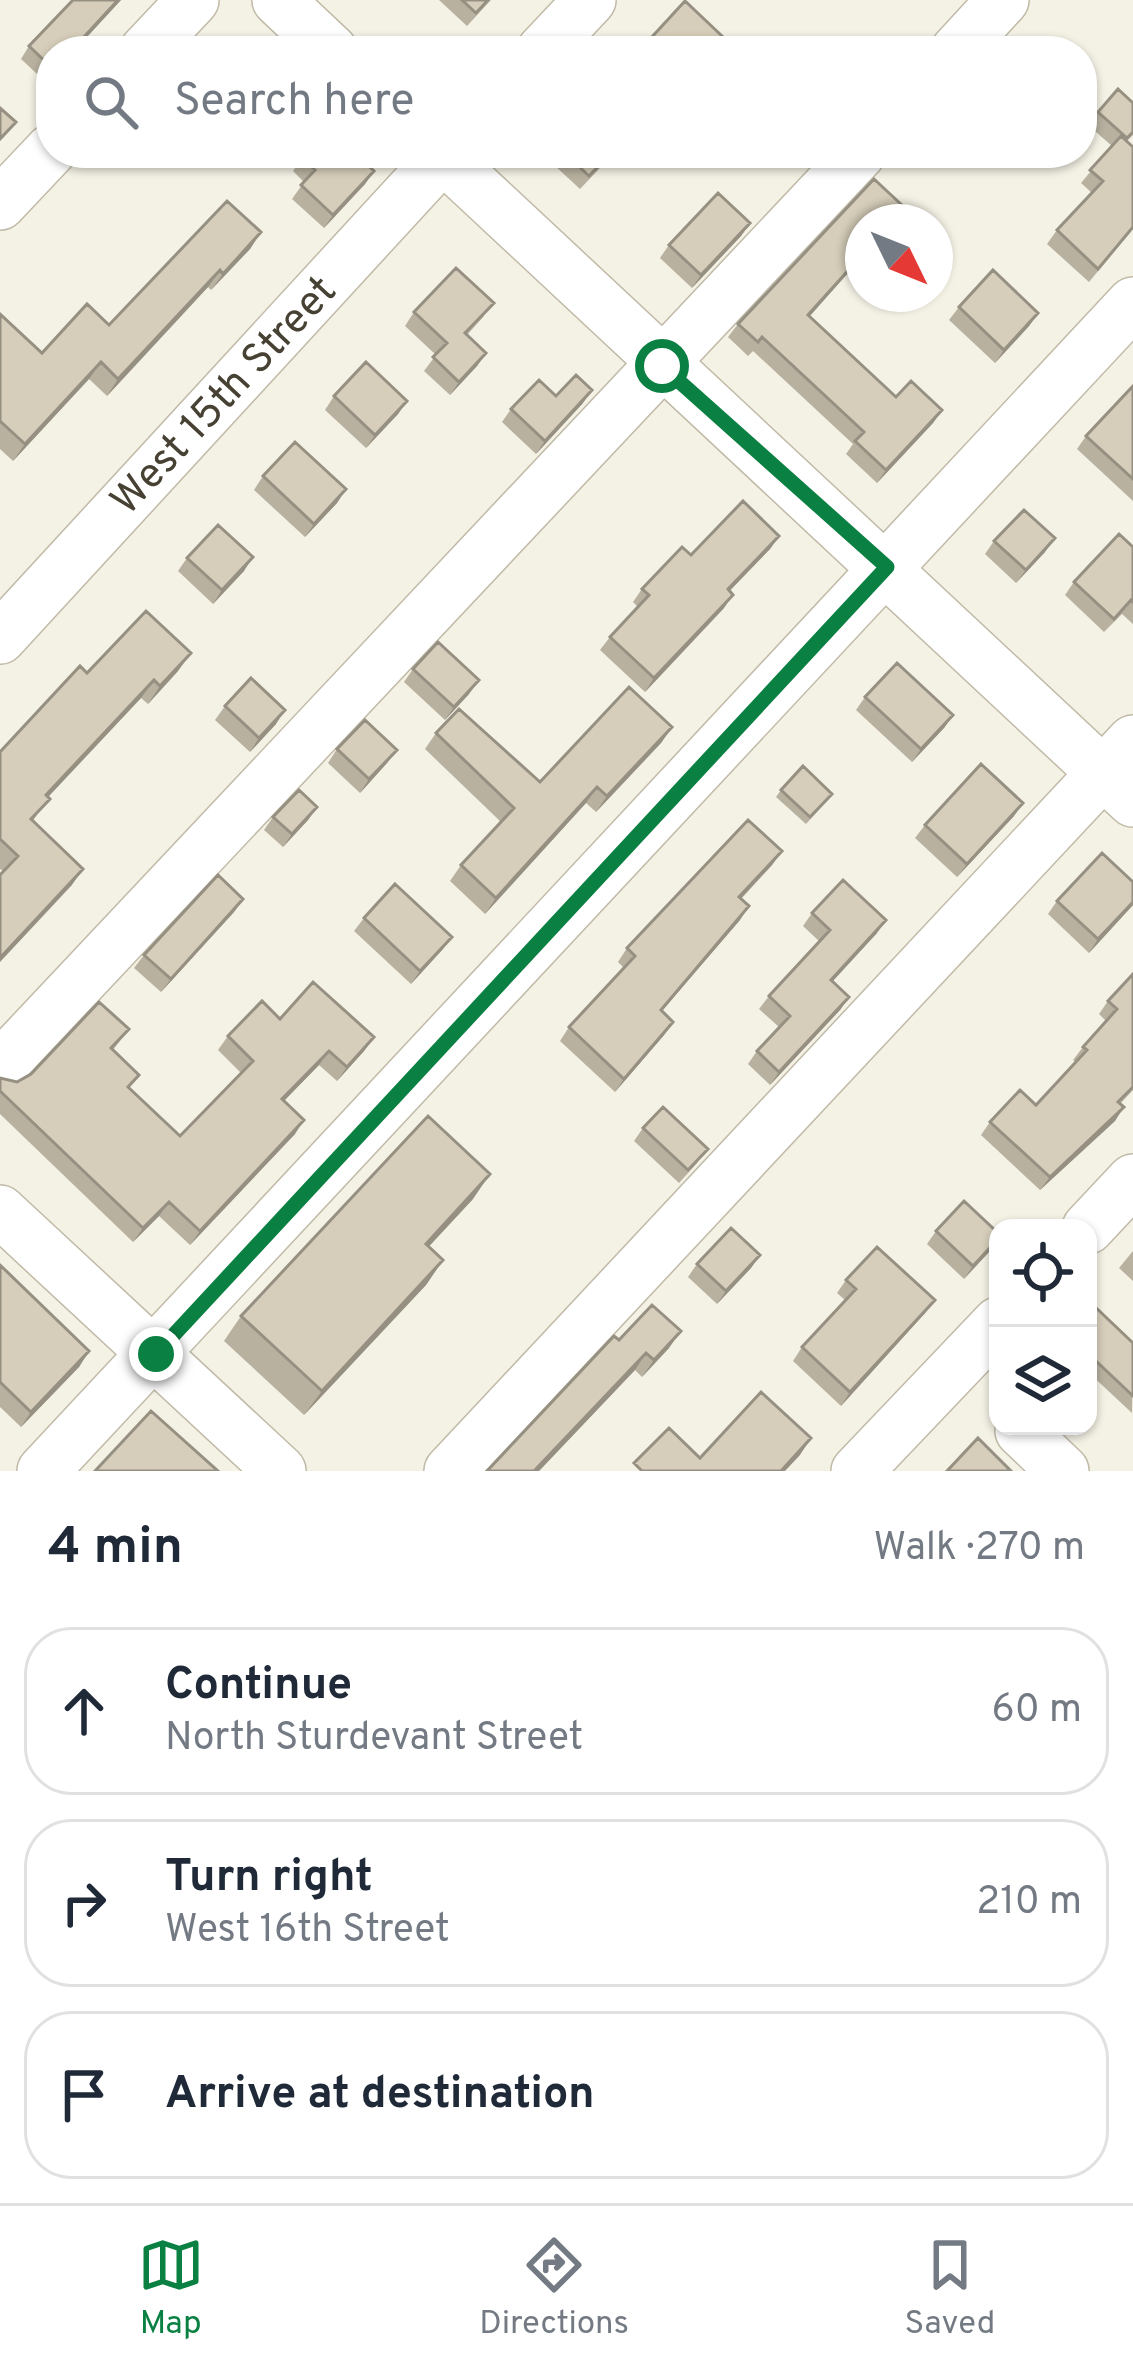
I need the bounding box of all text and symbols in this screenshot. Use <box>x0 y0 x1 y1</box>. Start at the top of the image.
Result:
search box <box>36 36 1097 168</box>
icon: search <box>78 69 144 135</box>
text: Search here <box>174 74 414 131</box>
north arrow <box>845 204 953 312</box>
street label: West 15th Street <box>101 267 350 528</box>
route start <box>635 339 689 393</box>
map controls <box>989 1219 1097 1435</box>
button: locate <box>989 1219 1097 1327</box>
route end <box>129 1327 183 1381</box>
button: layers <box>989 1327 1097 1435</box>
text: 4 min <box>48 1517 183 1582</box>
text: Walk · 270 m <box>874 1525 1085 1574</box>
text: Continue <box>165 1658 352 1715</box>
icon: ahead <box>51 1678 117 1744</box>
text: 60 m <box>991 1687 1082 1736</box>
text: North Sturdevant Street <box>165 1715 583 1764</box>
text: Turn right <box>165 1850 373 1907</box>
icon: right <box>51 1870 117 1936</box>
text: 210 m <box>976 1879 1082 1928</box>
text: West 16th Street <box>165 1907 450 1956</box>
icon: arrive <box>51 2062 117 2128</box>
text: Arrive at destination <box>165 2067 595 2124</box>
tab: Map <box>138 2232 204 2346</box>
tab: Directions <box>479 2232 629 2346</box>
tab: Saved <box>905 2232 995 2346</box>

